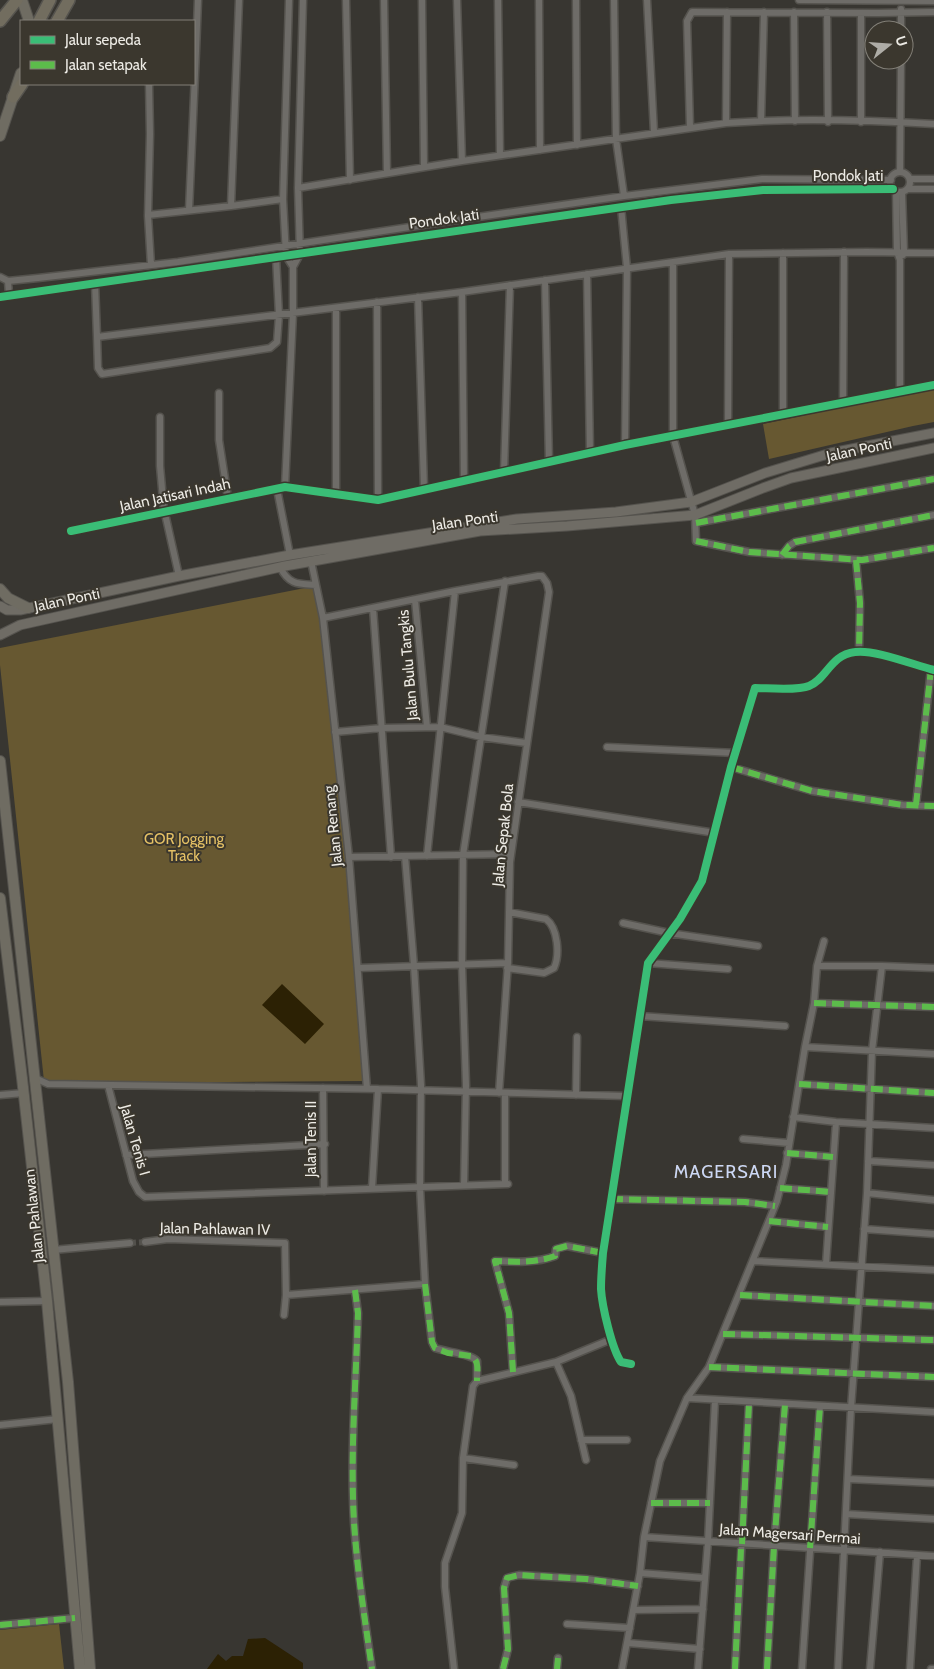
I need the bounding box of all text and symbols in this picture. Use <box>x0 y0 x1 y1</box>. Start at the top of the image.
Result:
legend <box>20 20 195 85</box>
north arrow <box>864 20 914 70</box>
text: Jalur sepeda <box>64 31 142 49</box>
text: U <box>891 34 912 49</box>
text: Jalan setapak <box>64 56 147 74</box>
street label: Pondok Jati <box>813 167 883 185</box>
street label: Pondok Jati <box>408 205 480 233</box>
street label: Jalan Ponti <box>824 434 893 466</box>
street label: Jalan Jatisari Indah <box>117 474 232 516</box>
street label: Jalan Ponti <box>430 507 499 535</box>
street label: Jalan Ponti <box>32 584 101 616</box>
street label: Jalan Bulu Tangkis <box>394 609 422 722</box>
street label: Jalan Sepak Bola <box>489 782 517 888</box>
street label: Jalan Renang <box>320 784 346 868</box>
park label: GOR Jogging Track <box>144 830 225 865</box>
street label: Jalan Tenis II <box>302 1101 320 1178</box>
street label: Jalan Tenis I <box>116 1102 154 1177</box>
district label: MAGERSARI <box>674 1161 778 1183</box>
street label: Jalan Pahlawan <box>20 1168 48 1265</box>
street label: Jalan Pahlawan IV <box>159 1219 271 1239</box>
street label: Jalan Magersari Permai <box>718 1520 861 1548</box>

